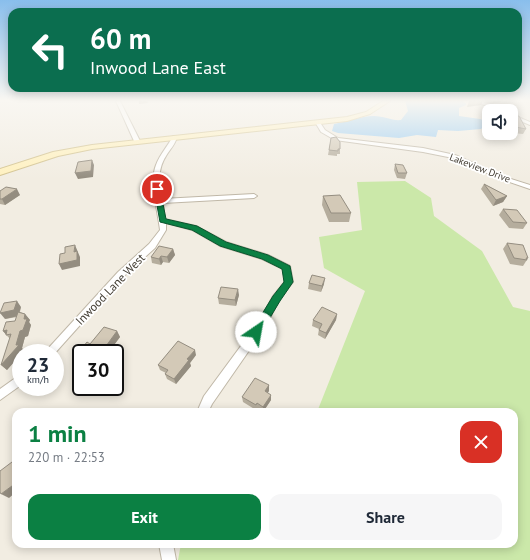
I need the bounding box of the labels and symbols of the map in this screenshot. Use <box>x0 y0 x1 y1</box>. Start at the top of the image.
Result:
street label: Lakeview Drive <box>448 150 512 186</box>
pin <box>140 172 174 206</box>
street label: Inwood Lane West <box>72 250 148 328</box>
position arrow <box>235 311 277 353</box>
speed limit sign: 30 <box>72 344 124 396</box>

